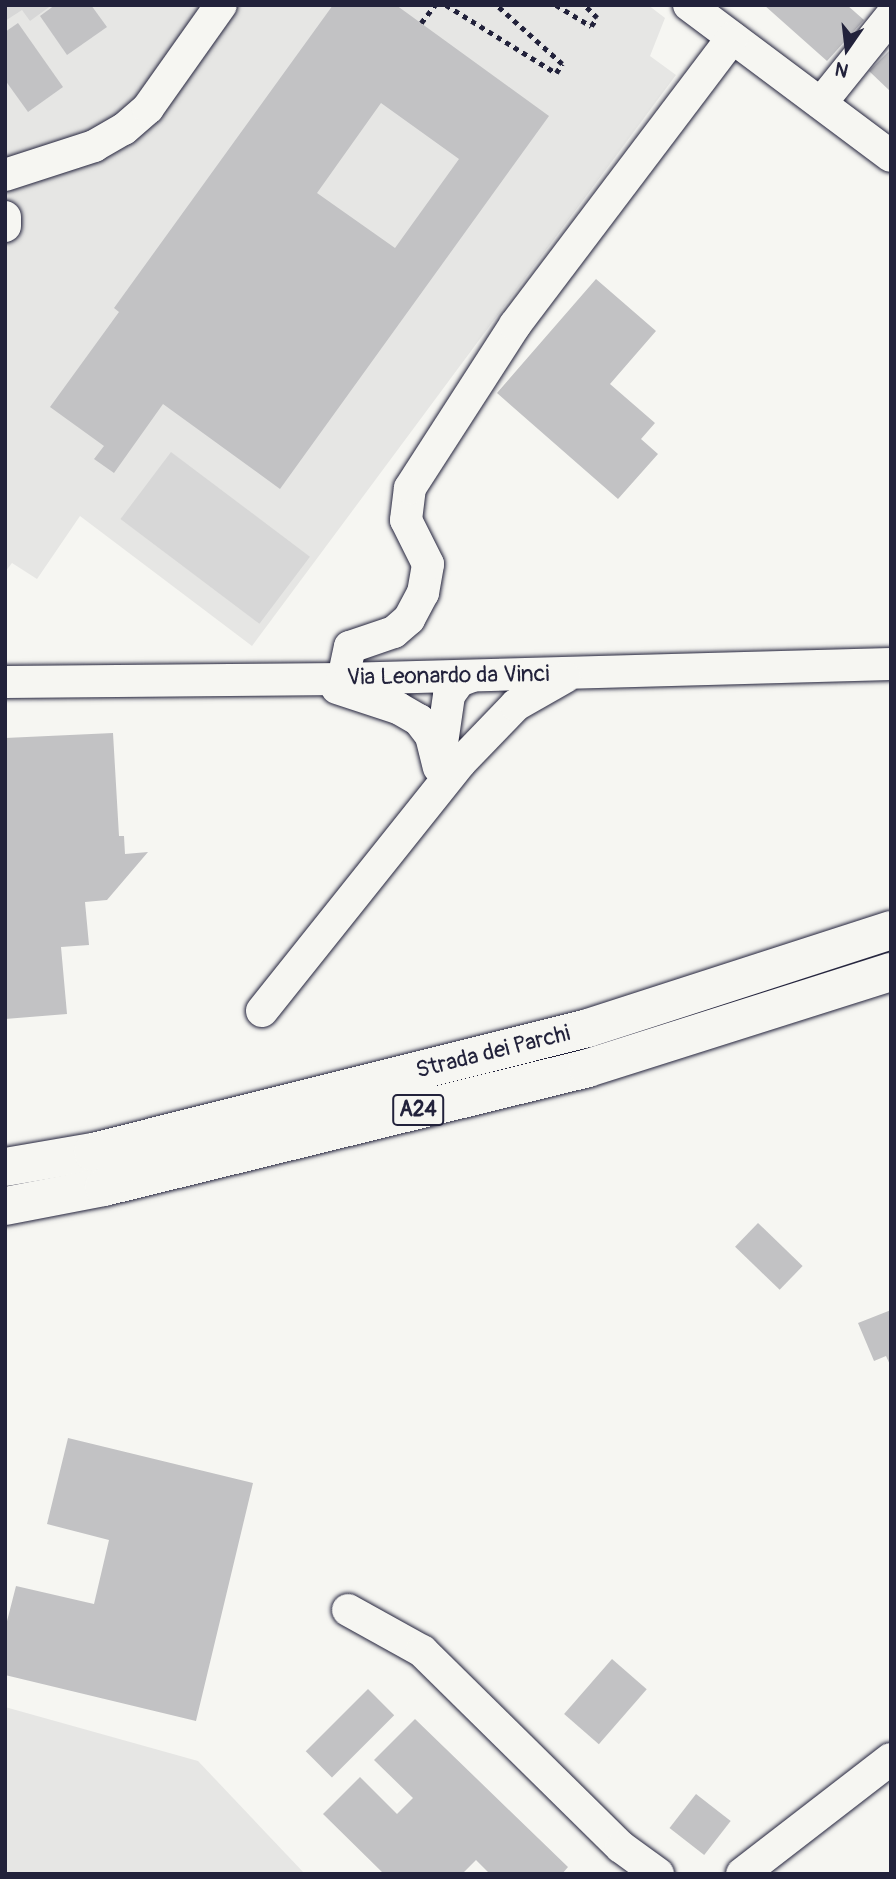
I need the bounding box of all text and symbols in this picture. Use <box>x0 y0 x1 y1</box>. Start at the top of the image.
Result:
north arrow <box>812 14 882 84</box>
text: N <box>833 56 851 83</box>
street label: Via Leonardo da Vinci <box>346 660 550 692</box>
street label: Strada dei Parchi <box>413 1020 573 1084</box>
road number: A24 <box>392 1092 444 1128</box>

